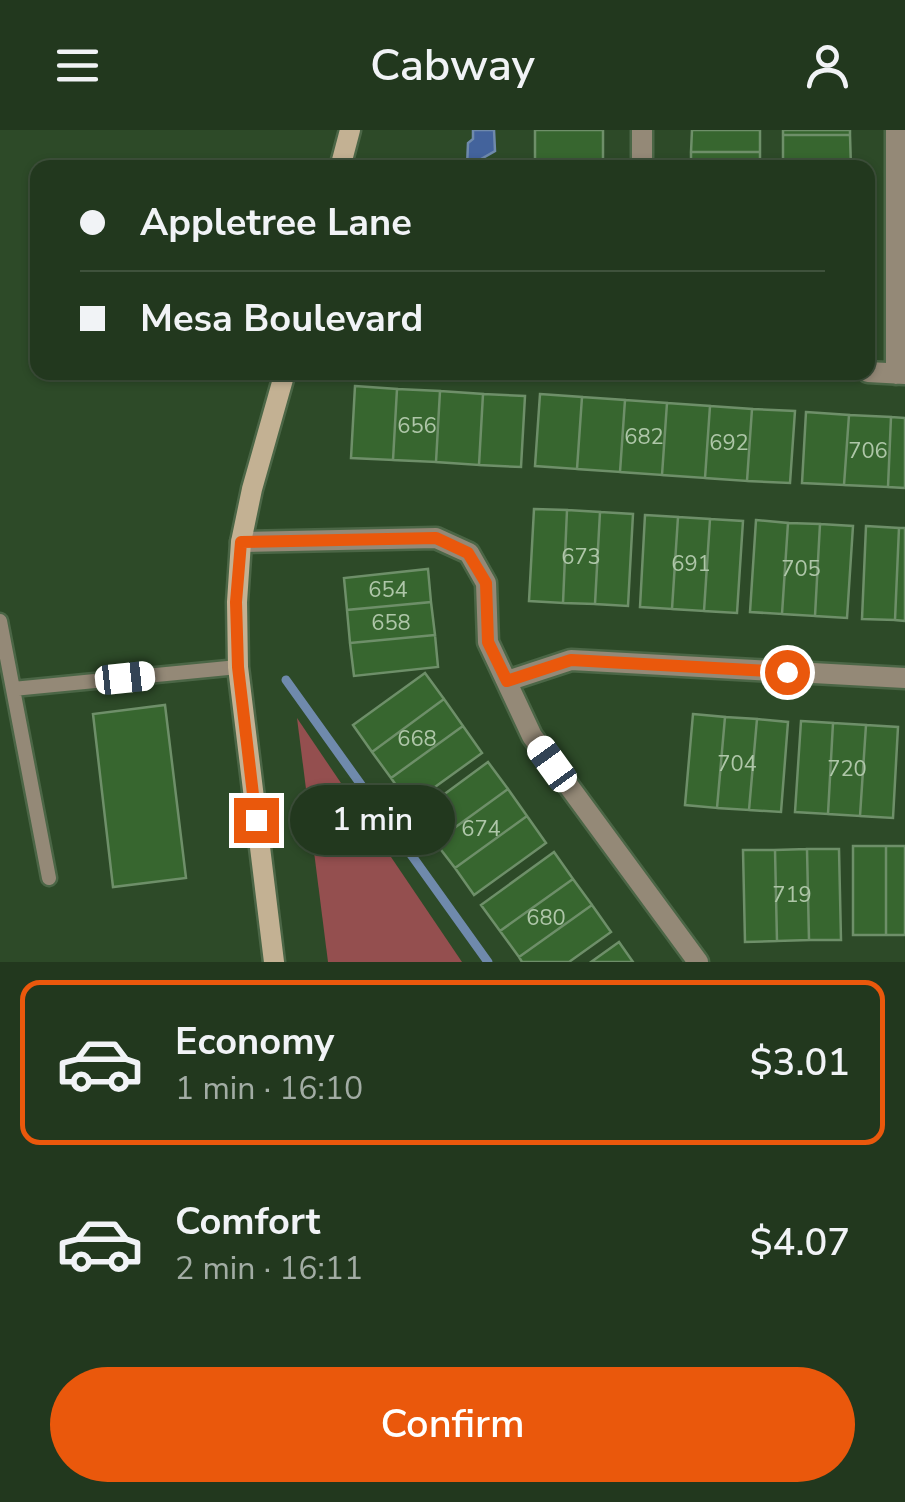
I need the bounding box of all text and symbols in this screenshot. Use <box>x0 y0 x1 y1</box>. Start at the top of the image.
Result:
text: Cabway <box>370 35 535 96</box>
icon: menu <box>50 38 105 93</box>
icon: person <box>800 38 855 93</box>
text: Appletree Lane <box>140 197 412 248</box>
text: Mesa Boulevard <box>140 293 423 344</box>
house number: 656 <box>397 411 437 441</box>
house number: 682 <box>624 422 664 452</box>
house number: 692 <box>709 428 749 458</box>
house number: 706 <box>848 436 888 466</box>
house number: 673 <box>561 542 601 572</box>
house number: 691 <box>671 549 711 579</box>
house number: 705 <box>781 554 821 584</box>
house number: 654 <box>368 575 408 605</box>
house number: 658 <box>371 608 411 638</box>
route start <box>765 650 810 695</box>
car <box>94 660 156 696</box>
house number: 668 <box>397 724 437 754</box>
car <box>522 731 582 797</box>
house number: 704 <box>717 749 757 779</box>
house number: 720 <box>827 754 867 784</box>
callout: 1 min <box>291 785 456 855</box>
route end <box>234 798 279 843</box>
text: 1 min <box>332 798 413 841</box>
house number: 674 <box>461 814 501 844</box>
house number: 719 <box>772 880 812 910</box>
house number: 680 <box>526 903 566 933</box>
text: Economy <box>175 1016 334 1067</box>
icon: car <box>55 1018 145 1108</box>
text: $3.01 <box>750 1037 850 1088</box>
text: 1 min · 16:10 <box>175 1067 363 1110</box>
text: Comfort <box>175 1196 320 1247</box>
icon: car <box>55 1198 145 1288</box>
text: $4.07 <box>750 1217 850 1268</box>
text: 2 min · 16:11 <box>175 1247 363 1290</box>
button: Confirm <box>50 1367 855 1482</box>

